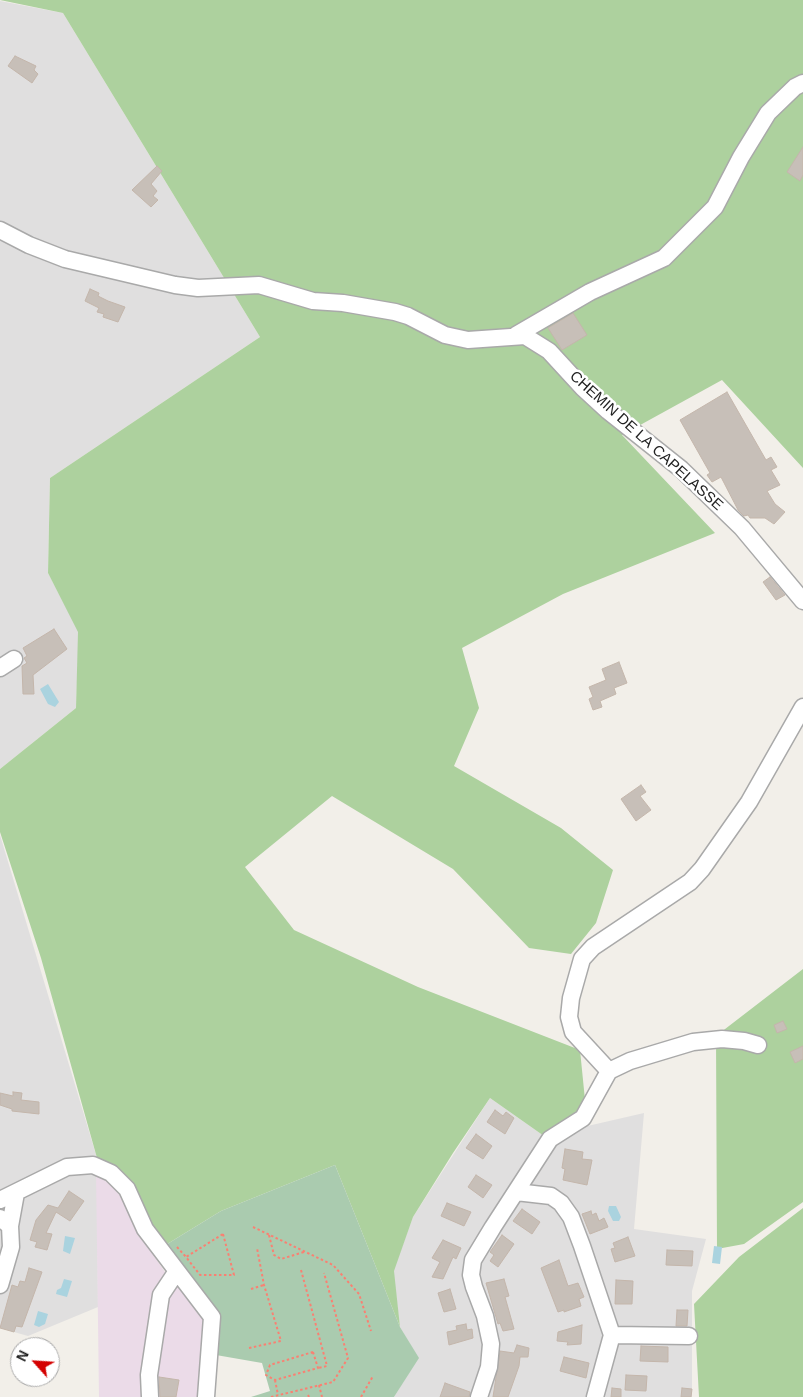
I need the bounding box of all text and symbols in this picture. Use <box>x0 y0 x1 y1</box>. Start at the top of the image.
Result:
street label: CHEMIN DE LA CAPELASSE <box>566 367 726 515</box>
north arrow <box>10 1337 60 1387</box>
text: N <box>13 1348 32 1364</box>

